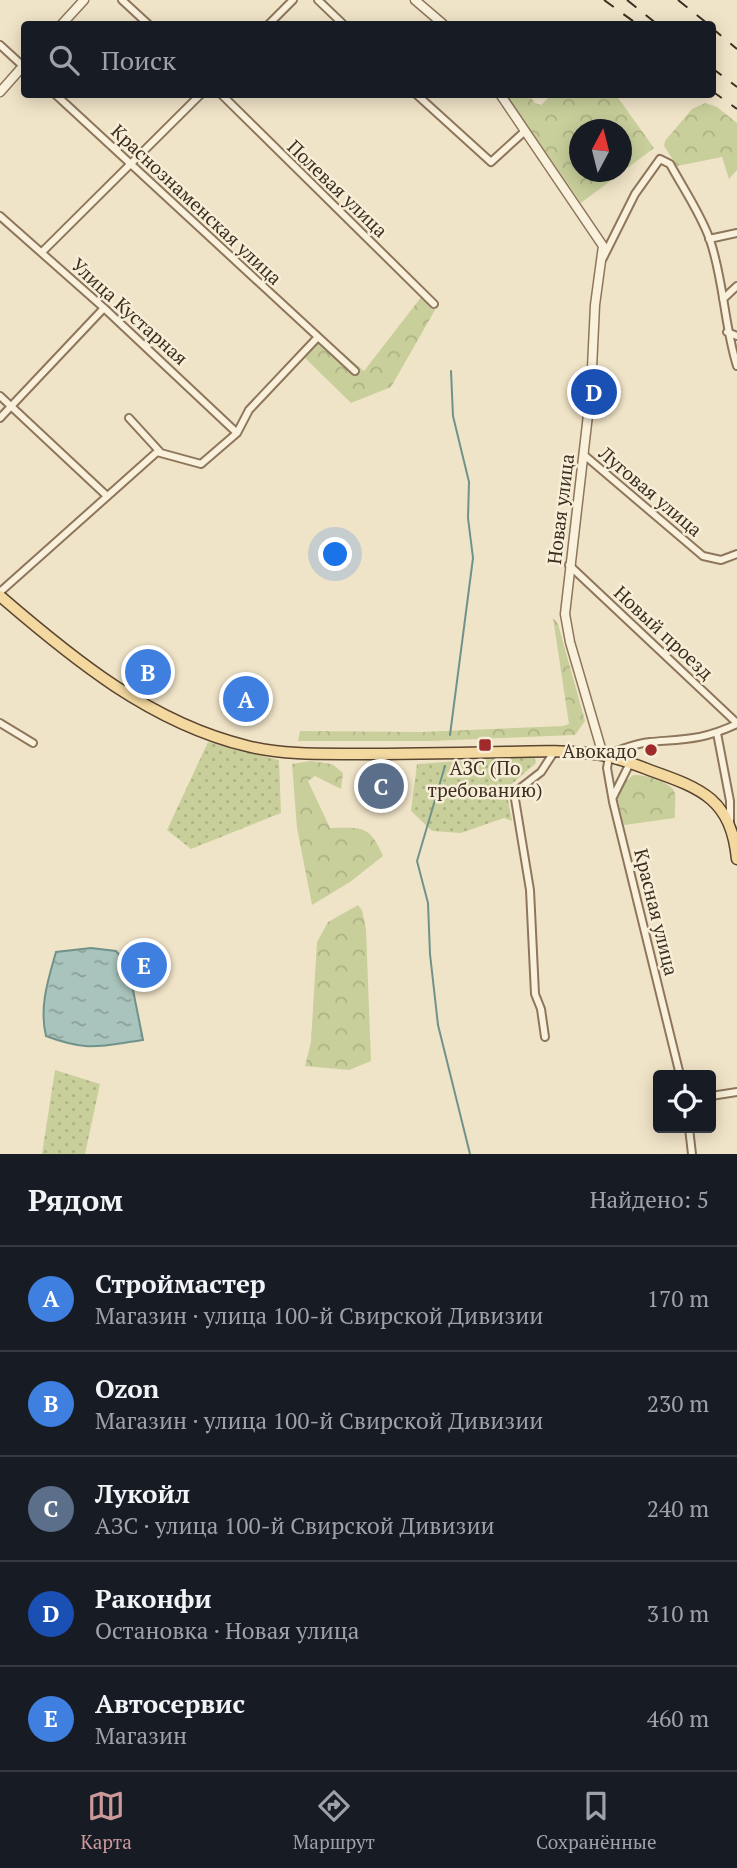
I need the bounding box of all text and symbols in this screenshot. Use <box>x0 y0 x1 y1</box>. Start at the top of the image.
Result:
search box <box>21 21 716 98</box>
icon: search <box>45 41 83 79</box>
text: Поиск <box>101 43 176 77</box>
street label: Краснознаменская улица <box>106 118 288 290</box>
north arrow <box>569 119 632 182</box>
street label: Полевая улица <box>282 134 394 243</box>
street label: Улица Кустарная <box>66 252 194 370</box>
pin: D <box>571 366 617 418</box>
street label: Луговая улица <box>593 440 708 542</box>
street label: Новая улица <box>541 452 579 566</box>
your location <box>318 537 352 571</box>
street label: Новый проезд <box>609 580 719 685</box>
pin: B <box>125 646 171 698</box>
pin: A <box>223 673 269 725</box>
marker: АЗС (По требованию) <box>477 737 493 753</box>
place label: Авокадо <box>562 738 637 763</box>
marker: Авокадо <box>643 742 659 758</box>
place label: АЗС (По требованию) <box>428 755 542 802</box>
pin: C <box>358 760 404 812</box>
street label: Красная улица <box>629 846 685 978</box>
pin: E <box>121 939 167 991</box>
map controls <box>653 1070 716 1133</box>
button: locate <box>653 1070 716 1133</box>
text: Рядом <box>28 1180 123 1220</box>
text: Найдено: 5 <box>590 1184 709 1215</box>
text: Строймастер <box>95 1266 266 1300</box>
text: A <box>43 1283 59 1314</box>
text: 170 m <box>647 1283 709 1314</box>
text: Магазин · улица 100-й Свирской Дивизии <box>95 1300 543 1331</box>
text: Ozon <box>95 1371 159 1405</box>
text: B <box>44 1388 58 1419</box>
text: 230 m <box>647 1388 709 1419</box>
text: Магазин · улица 100-й Свирской Дивизии <box>95 1405 543 1436</box>
text: Лукойл <box>95 1476 190 1510</box>
text: C <box>44 1493 59 1524</box>
text: 240 m <box>647 1493 709 1524</box>
text: АЗС · улица 100-й Свирской Дивизии <box>95 1510 495 1541</box>
text: Раконфи <box>95 1581 212 1615</box>
text: D <box>43 1598 59 1629</box>
text: 310 m <box>647 1598 709 1629</box>
text: Остановка · Новая улица <box>95 1615 359 1646</box>
text: Автосервис <box>95 1686 245 1720</box>
text: E <box>44 1703 58 1734</box>
text: 460 m <box>647 1703 709 1734</box>
text: Магазин <box>95 1720 187 1751</box>
tab: Карта <box>81 1787 132 1854</box>
tab: Маршрут <box>293 1787 375 1854</box>
tab: Сохранённые <box>536 1787 657 1854</box>

